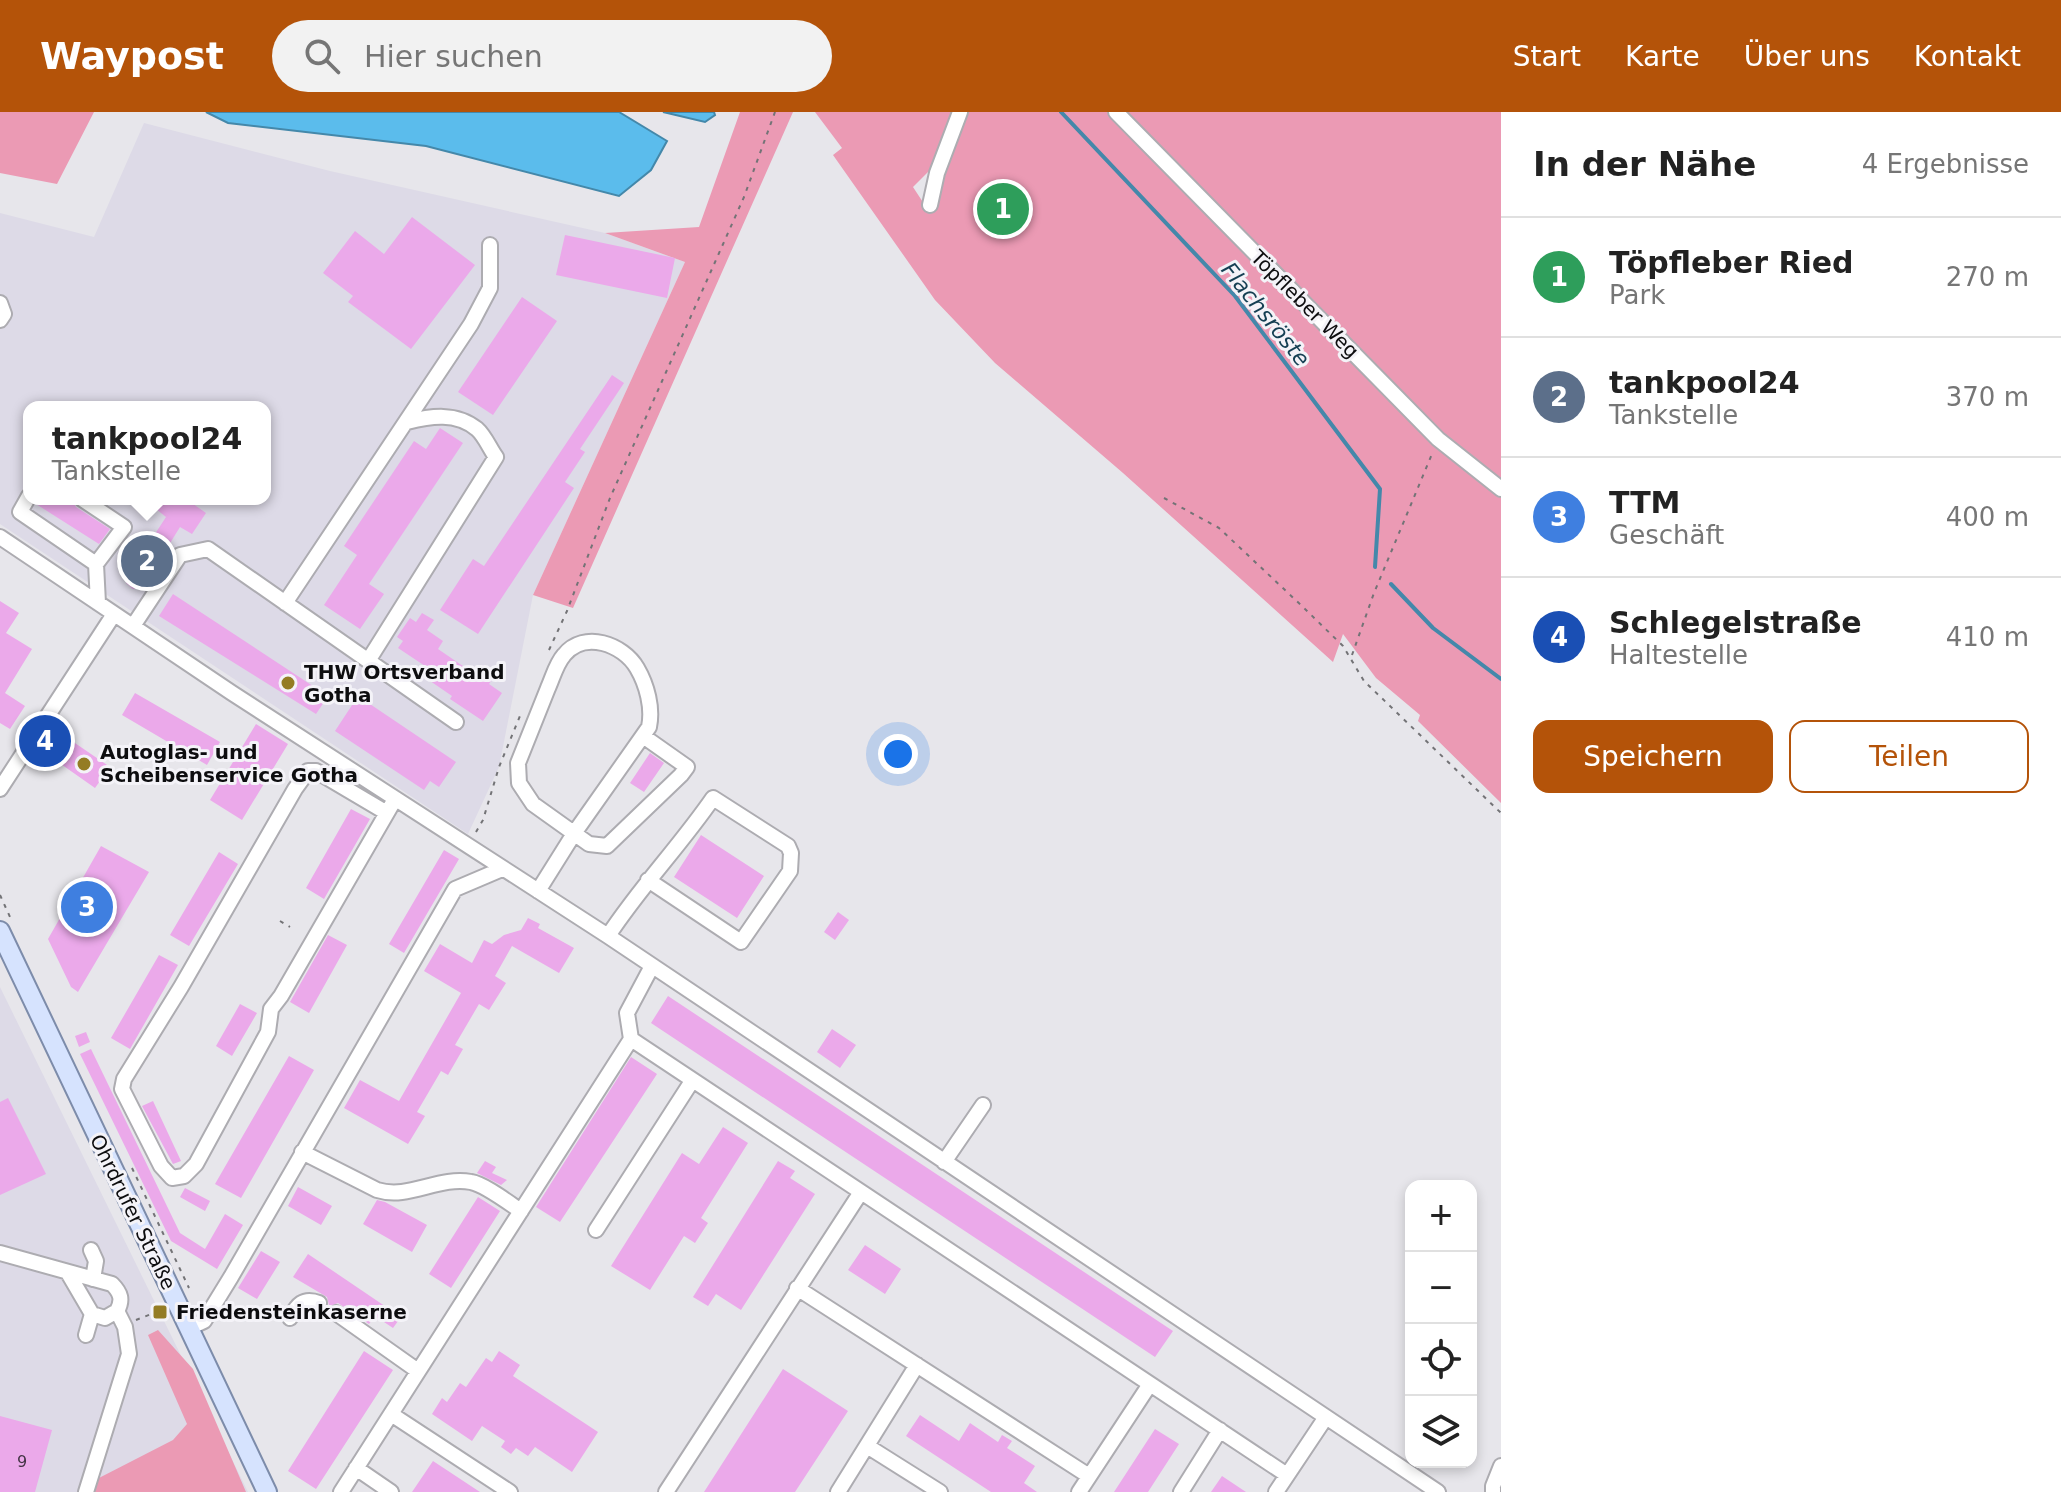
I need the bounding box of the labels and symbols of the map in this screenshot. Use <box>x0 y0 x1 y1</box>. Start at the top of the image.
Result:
pin: 1 <box>977 179 1029 239</box>
street label: Töpfleber Weg <box>1245 244 1364 363</box>
water label: Flachsröste <box>1216 258 1315 371</box>
pin: 2 <box>121 531 173 591</box>
place label: THW Ortsverband Gotha <box>304 660 505 707</box>
marker: THW Ortsverband Gotha <box>279 674 297 692</box>
pin: 4 <box>19 711 71 771</box>
your location <box>878 734 918 774</box>
place label: Autoglas- und Scheibenservice Gotha <box>100 740 358 787</box>
marker: Autoglas- und Scheibenservice Gotha <box>75 755 93 773</box>
pin: 3 <box>61 877 113 937</box>
street label: Ohrdrufer Straße <box>85 1130 181 1294</box>
place label: Friedensteinkaserne <box>176 1300 407 1324</box>
marker: Friedensteinkaserne <box>151 1303 169 1321</box>
house number: 9 <box>17 1452 27 1471</box>

